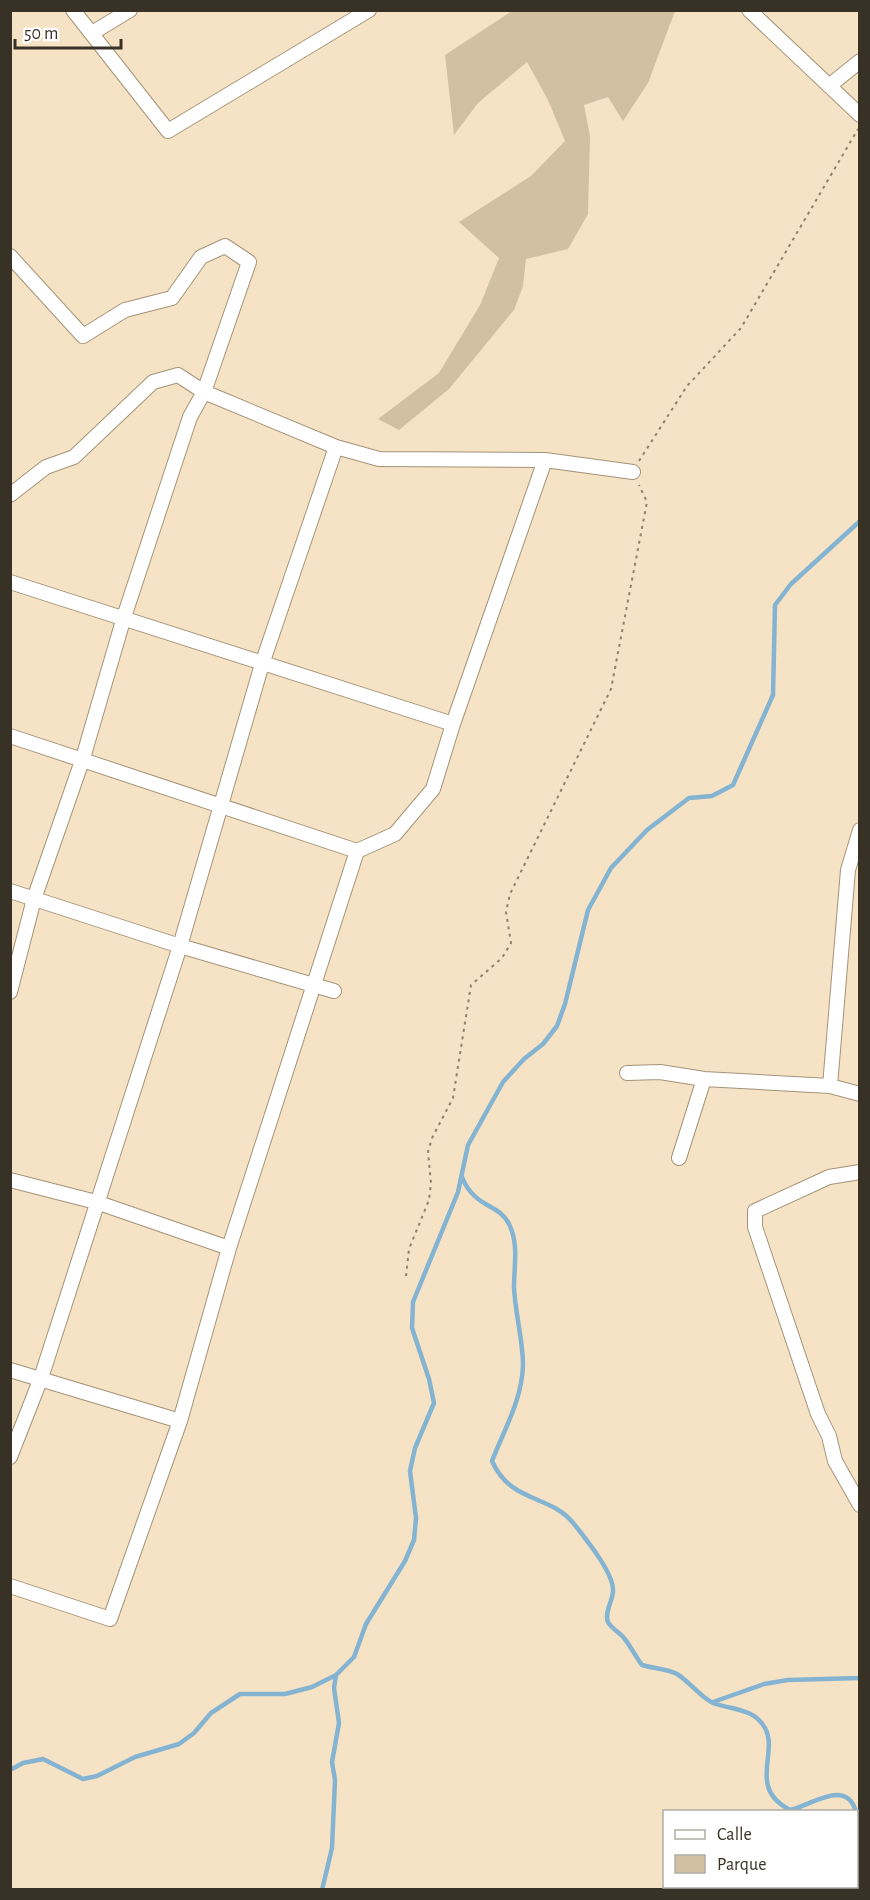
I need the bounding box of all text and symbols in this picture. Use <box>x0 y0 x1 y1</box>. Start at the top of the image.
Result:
scale bar <box>15 12 122 50</box>
text: 50 m <box>24 25 58 43</box>
legend <box>663 1810 858 1888</box>
text: Calle <box>717 1826 752 1844</box>
text: Parque <box>717 1856 766 1874</box>

